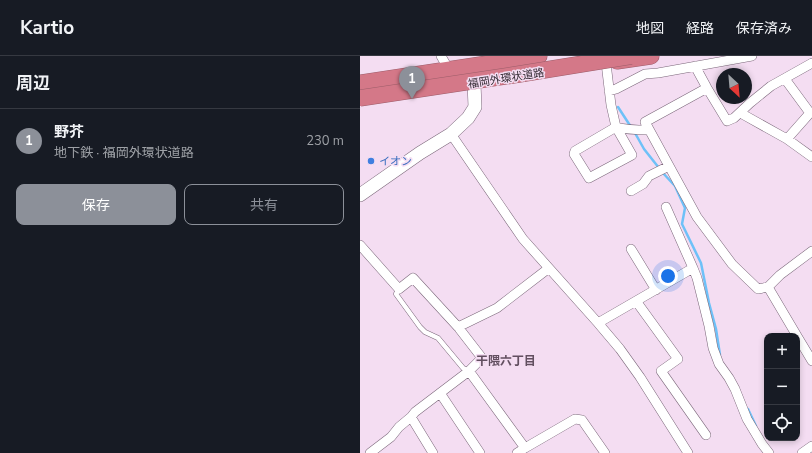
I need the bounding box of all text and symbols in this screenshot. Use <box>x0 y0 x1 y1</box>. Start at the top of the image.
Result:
text: Kartio <box>20 15 74 41</box>
text: 地図 <box>636 19 664 38</box>
text: 経路 <box>686 19 714 38</box>
text: 保存済み <box>736 19 792 38</box>
street label: 福岡外環状道路 <box>467 65 545 92</box>
pin: 1 <box>399 66 425 99</box>
north arrow <box>716 68 752 104</box>
text: 周辺 <box>16 72 50 95</box>
text: 野芥 <box>54 122 84 142</box>
text: 1 <box>25 132 33 150</box>
text: 230 m <box>306 132 344 150</box>
text: 地下鉄 · 福岡外環状道路 <box>54 144 194 162</box>
place label: イオン <box>379 154 412 169</box>
marker: イオン <box>366 156 376 166</box>
button: 保存 <box>16 184 176 225</box>
button: 共有 <box>184 184 344 225</box>
your location <box>658 266 678 286</box>
map controls <box>764 333 800 441</box>
button: + <box>764 333 800 369</box>
district label: 干隈六丁目 <box>476 353 536 369</box>
button: − <box>764 369 800 405</box>
button: locate <box>764 405 800 441</box>

